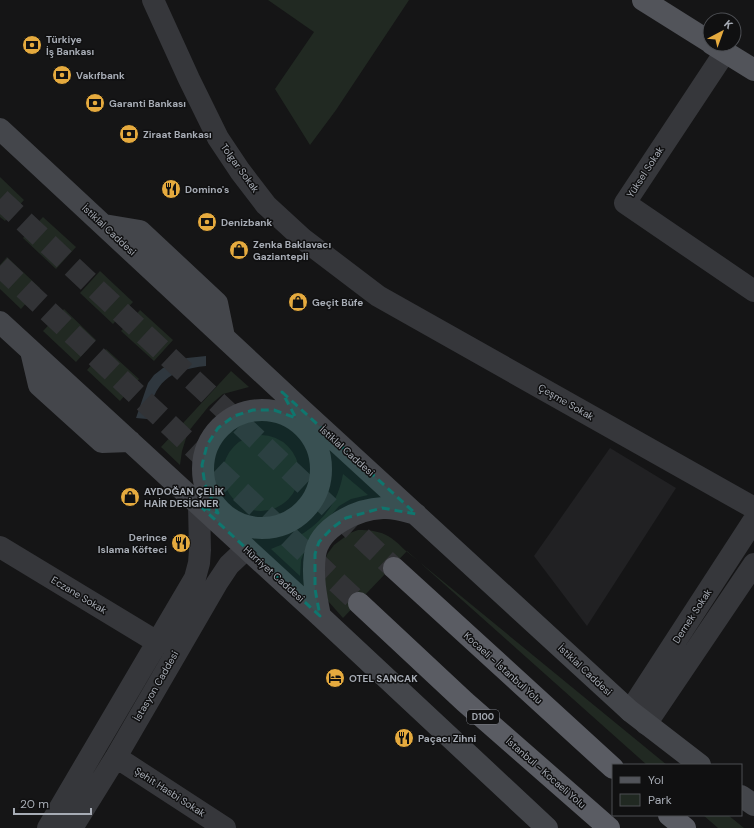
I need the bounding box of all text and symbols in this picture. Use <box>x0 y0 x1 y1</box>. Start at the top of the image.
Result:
north arrow <box>702 12 742 52</box>
text: K <box>721 17 736 32</box>
place label: Türkiye İş Bankası <box>46 33 95 58</box>
bank icon: Türkiye İş Bankası <box>21 34 43 56</box>
bank icon: Vakıfbank <box>51 64 73 86</box>
place label: Vakıfbank <box>76 69 125 82</box>
bank icon: Garanti Bankası <box>84 92 106 114</box>
place label: Garanti Bankası <box>109 97 186 110</box>
bank icon: Ziraat Bankası <box>118 123 140 145</box>
place label: Ziraat Bankası <box>143 128 212 141</box>
street label: Tolgar Sokak <box>218 141 262 195</box>
street label: Yüksel Sokak <box>624 144 666 200</box>
restaurant icon: Domino's <box>160 178 182 200</box>
place label: Domino's <box>185 183 229 196</box>
street label: İstiklal Caddesi <box>79 202 139 258</box>
bank icon: Denizbank <box>196 211 218 233</box>
place label: Denizbank <box>221 216 272 229</box>
place label: Zenka Baklavacı Gaziantepli <box>253 238 331 263</box>
shop icon: Zenka Baklavacı Gaziantepli <box>228 239 250 261</box>
shop icon: Geçit Büfe <box>287 291 309 313</box>
place label: Geçit Büfe <box>312 296 363 309</box>
street label: Çeşme Sokak <box>536 381 596 423</box>
street label: İstiklal Caddesi <box>317 423 377 479</box>
place label: AYDOĞAN ÇELİK HAİR DESİGNER <box>144 485 225 510</box>
shop icon: AYDOĞAN ÇELİK HAİR DESİGNER <box>119 486 141 508</box>
place label: Derince Islama Köfteci <box>98 531 167 556</box>
restaurant icon: Derince Islama Köfteci <box>170 532 192 554</box>
street label: Hürriyet Caddesi <box>241 543 307 605</box>
street label: Eczane Sokak <box>49 573 109 617</box>
street label: Dernek Sokak <box>670 586 714 646</box>
street label: Kocaeli - İstanbul Yolu <box>461 629 545 707</box>
street label: İstiklal Caddesi <box>555 642 615 698</box>
street label: İstasyon Caddesi <box>131 649 181 723</box>
hotel icon: OTEL SANCAK <box>324 667 346 689</box>
place label: OTEL SANCAK <box>349 672 418 685</box>
road number: D100 <box>467 710 499 724</box>
restaurant icon: Paçacı Zihni <box>393 727 415 749</box>
place label: Paçacı Zihni <box>418 732 477 745</box>
street label: İstanbul - Kocaeli Yolu <box>503 735 589 811</box>
street label: Şehit Hasbi Sokak <box>132 764 208 820</box>
legend <box>612 764 742 816</box>
text: Yol <box>648 772 664 788</box>
scale bar <box>14 790 91 816</box>
text: Park <box>648 792 672 808</box>
text: 20 m <box>20 796 49 812</box>

